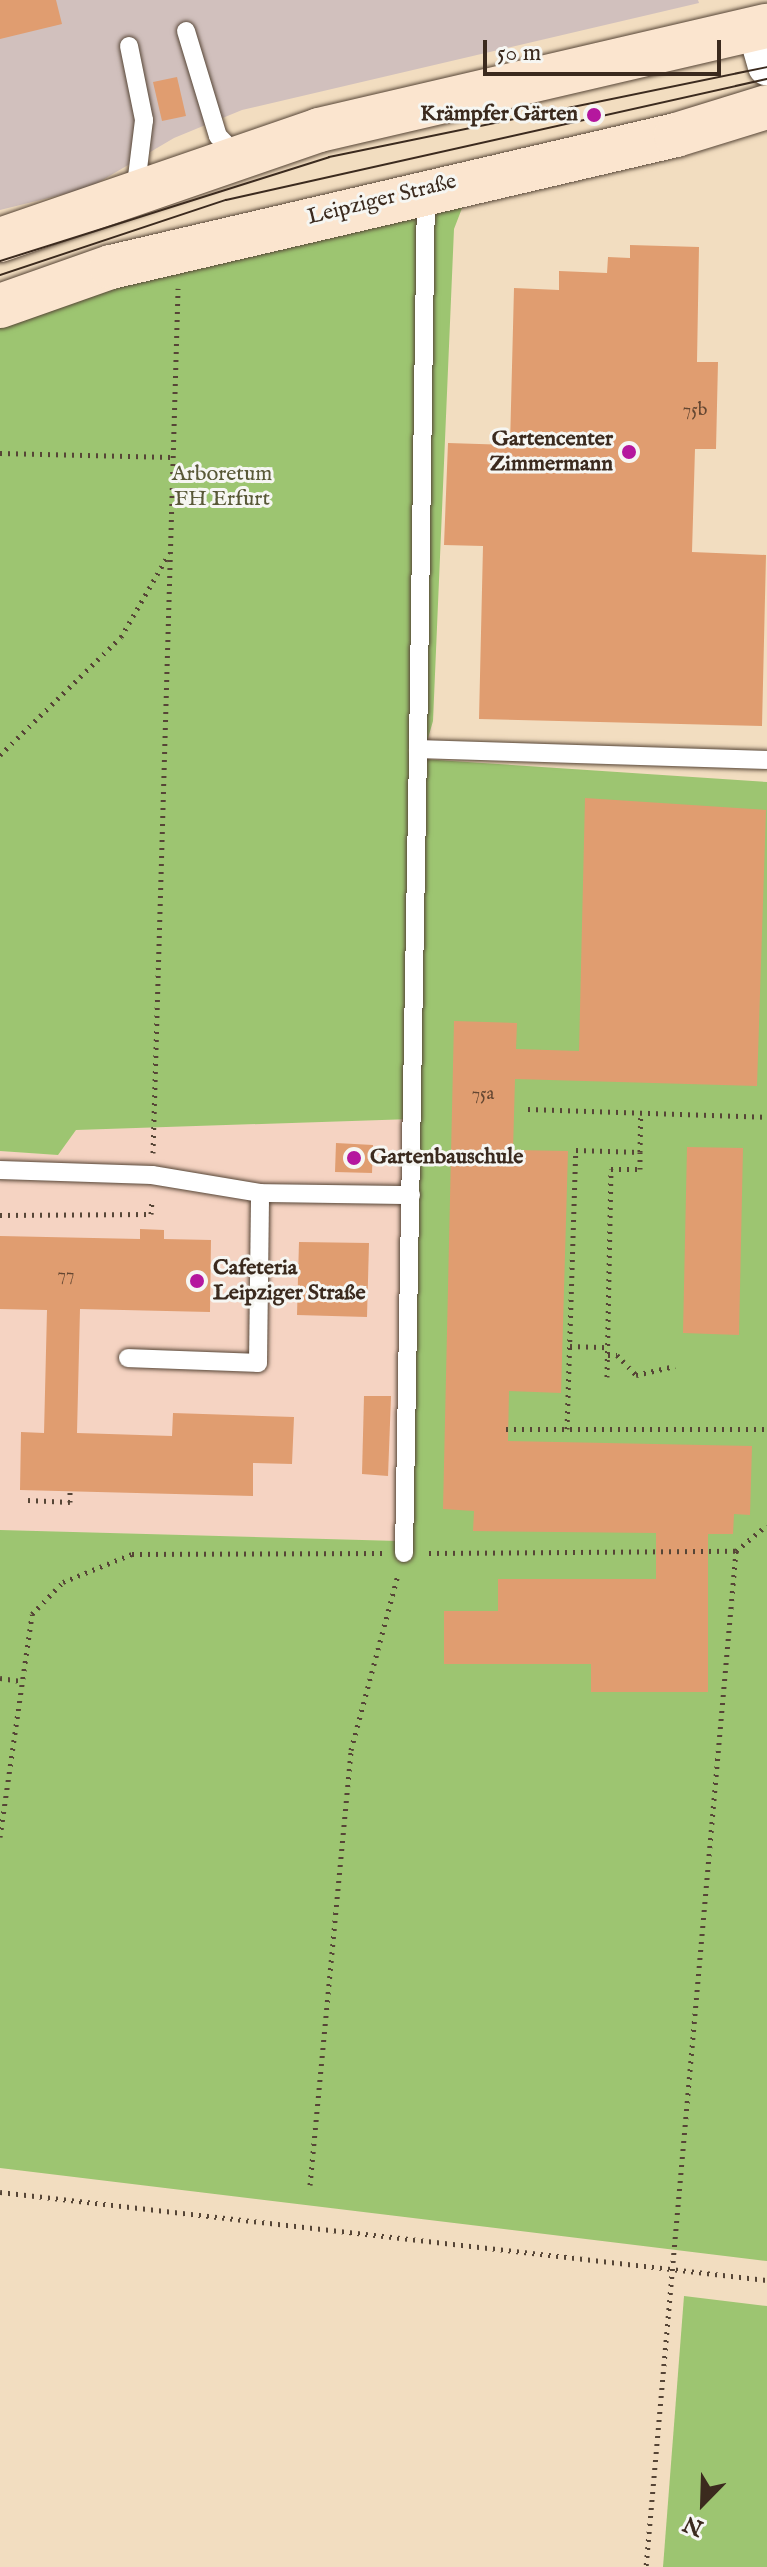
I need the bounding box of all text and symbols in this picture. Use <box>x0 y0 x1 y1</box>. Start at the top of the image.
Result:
scale bar <box>487 24 725 74</box>
text: 50 m <box>497 38 541 69</box>
place label: Krämpfer Gärten <box>420 102 578 128</box>
marker: Krämpfer Gärten <box>585 106 603 124</box>
street label: Leipziger Straße <box>305 169 459 231</box>
house number: 75b <box>683 400 707 422</box>
place label: Gartencenter Zimmermann <box>490 426 613 478</box>
marker: Gartencenter Zimmermann <box>620 443 638 461</box>
park label: Arboretum FH Erfurt <box>172 461 272 512</box>
house number: 75a <box>472 1084 494 1106</box>
place label: Gartenbauschule <box>370 1145 523 1171</box>
marker: Gartenbauschule <box>345 1149 363 1167</box>
place label: Cafeteria Leipziger Straße <box>213 1255 366 1306</box>
house number: 77 <box>58 1265 74 1287</box>
marker: Cafeteria Leipziger Straße <box>188 1272 206 1290</box>
north arrow <box>663 2463 743 2543</box>
text: N <box>679 2508 708 2542</box>

